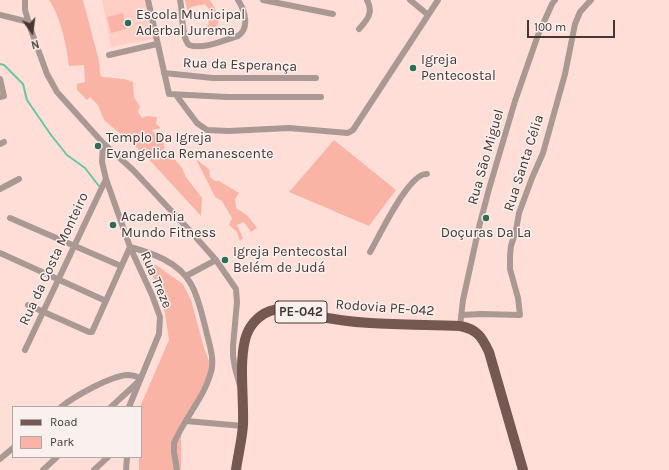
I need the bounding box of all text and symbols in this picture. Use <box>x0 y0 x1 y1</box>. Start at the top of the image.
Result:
place label: Escola Municipal Aderbal Jurema <box>136 7 245 40</box>
north arrow <box>12 12 52 52</box>
scale bar <box>529 12 617 38</box>
marker: Escola Municipal Aderbal Jurema <box>123 18 133 28</box>
text: 100 m <box>534 20 566 34</box>
text: N <box>30 37 40 51</box>
place label: Igreja Pentecostal <box>421 52 496 84</box>
street label: Rua da Esperança <box>183 55 297 75</box>
marker: Igreja Pentecostal <box>408 63 418 73</box>
street label: Rua São Miguel <box>464 107 508 207</box>
street label: Rua Santa Célia <box>500 113 548 213</box>
place label: Templo Da Igreja Evangelica Remanescente <box>106 130 273 162</box>
marker: Templo Da Igreja Evangelica Remanescente <box>93 141 103 151</box>
street label: Rua da Costa Monteiro <box>16 190 92 328</box>
place label: Academia Mundo Fitness <box>121 209 216 242</box>
marker: Doçuras Da La <box>481 213 491 223</box>
marker: Academia Mundo Fitness <box>108 220 118 230</box>
place label: Doçuras Da La <box>441 225 531 241</box>
place label: Igreja Pentecostal Belém de Judá <box>233 244 347 276</box>
street label: Rua Treze <box>137 249 175 311</box>
marker: Igreja Pentecostal Belém de Judá <box>220 255 230 265</box>
street label: Rodovia PE-042 <box>335 296 435 320</box>
road number: PE-042 <box>275 301 327 323</box>
legend <box>12 406 142 458</box>
text: Road <box>50 415 78 429</box>
text: Park <box>50 435 74 449</box>

